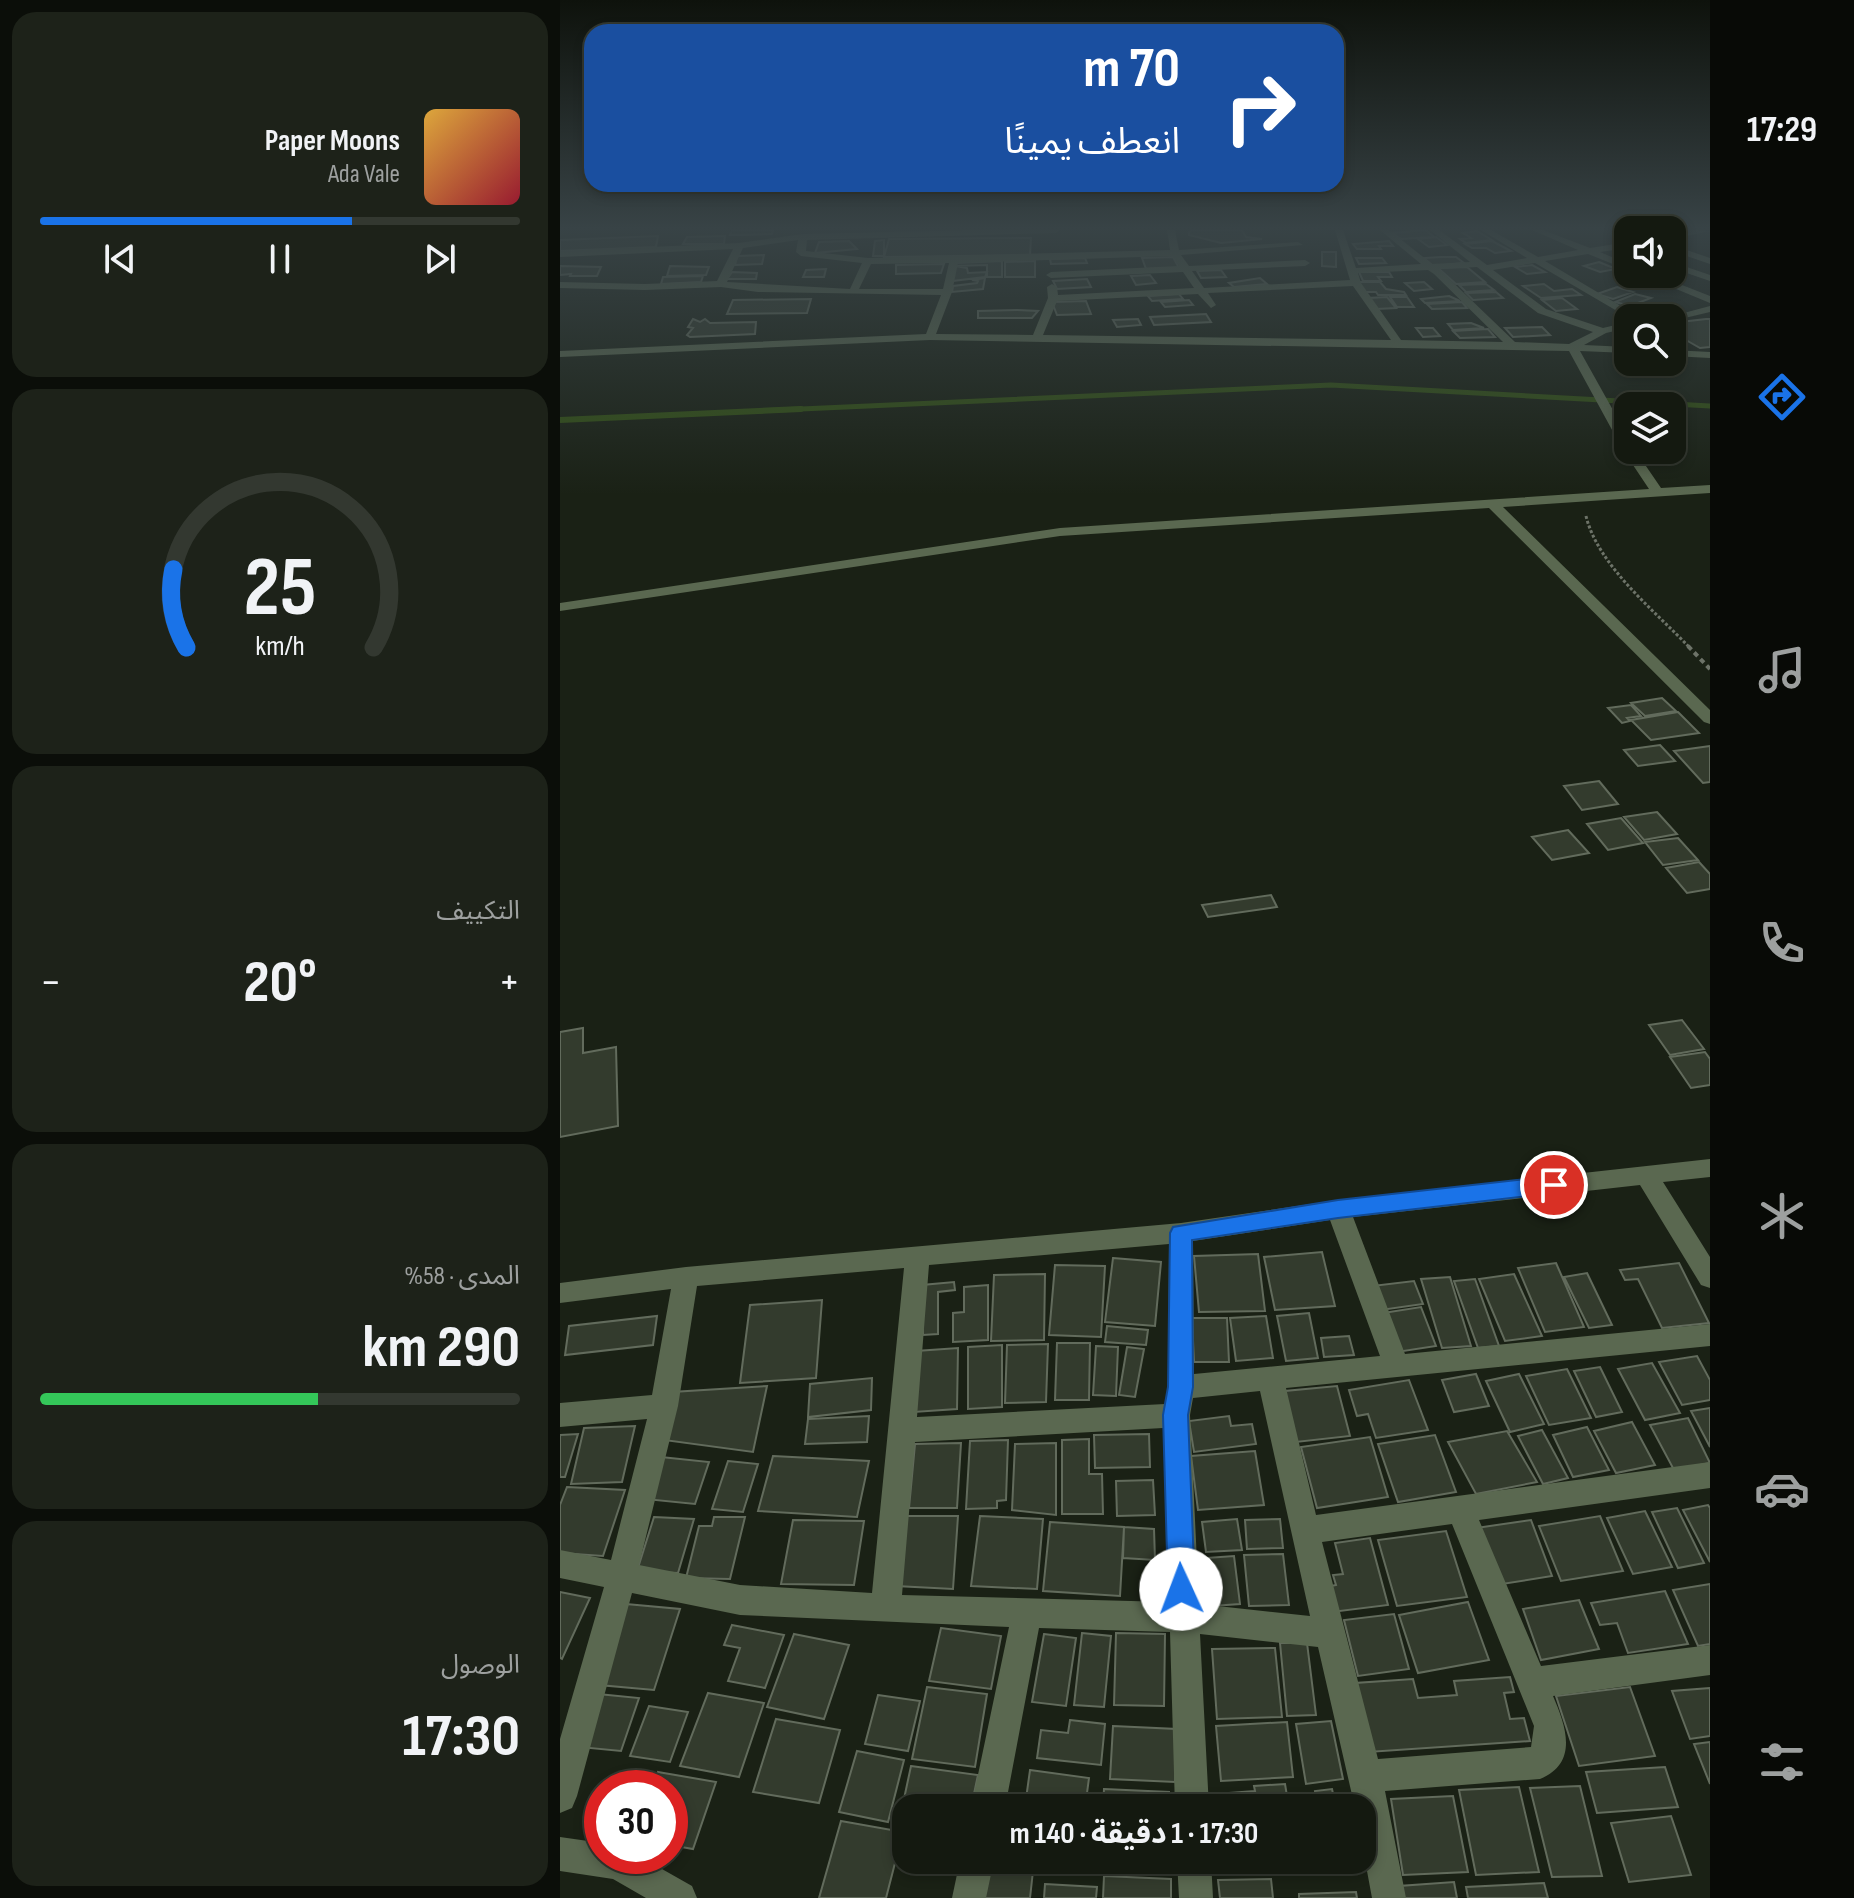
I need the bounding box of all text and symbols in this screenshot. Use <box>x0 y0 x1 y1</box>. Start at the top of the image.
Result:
text: 70 m <box>1083 36 1180 103</box>
icon: right <box>1208 56 1312 160</box>
text: 17:29 <box>1747 109 1817 152</box>
text: انعطف يمينًا <box>1004 121 1180 164</box>
text: Paper Moons <box>265 123 400 159</box>
text: Ada Vale <box>328 159 400 190</box>
map controls <box>1614 216 1686 464</box>
button: sound <box>1614 216 1686 288</box>
icon: previous <box>98 237 142 281</box>
icon: pause <box>258 237 302 281</box>
icon: next <box>418 237 462 281</box>
button: search <box>1614 304 1686 376</box>
icon: directions <box>1754 369 1810 425</box>
button: layers <box>1614 392 1686 464</box>
text: 25 <box>244 538 316 638</box>
text: km/h <box>255 629 305 664</box>
icon: music <box>1754 642 1810 698</box>
text: التكييف <box>436 896 520 927</box>
icon: phone <box>1754 915 1810 971</box>
text: 20° <box>243 947 317 1019</box>
text: − <box>40 956 62 1009</box>
text: + <box>498 956 520 1009</box>
pin <box>1520 1151 1588 1219</box>
icon: arrive <box>1532 1163 1576 1207</box>
icon: climate <box>1754 1188 1810 1244</box>
text: المدى · 58% <box>404 1261 520 1292</box>
text: 290 km <box>362 1312 520 1384</box>
icon: car <box>1754 1461 1810 1517</box>
position arrow <box>1139 1547 1223 1631</box>
text: الوصول <box>441 1650 520 1681</box>
text: 17:30 <box>402 1701 520 1773</box>
icon: filters <box>1754 1734 1810 1790</box>
speed limit sign: 30 <box>584 1770 688 1874</box>
text: 17:30 · 1 دقيقة · 140 m <box>1010 1816 1258 1852</box>

